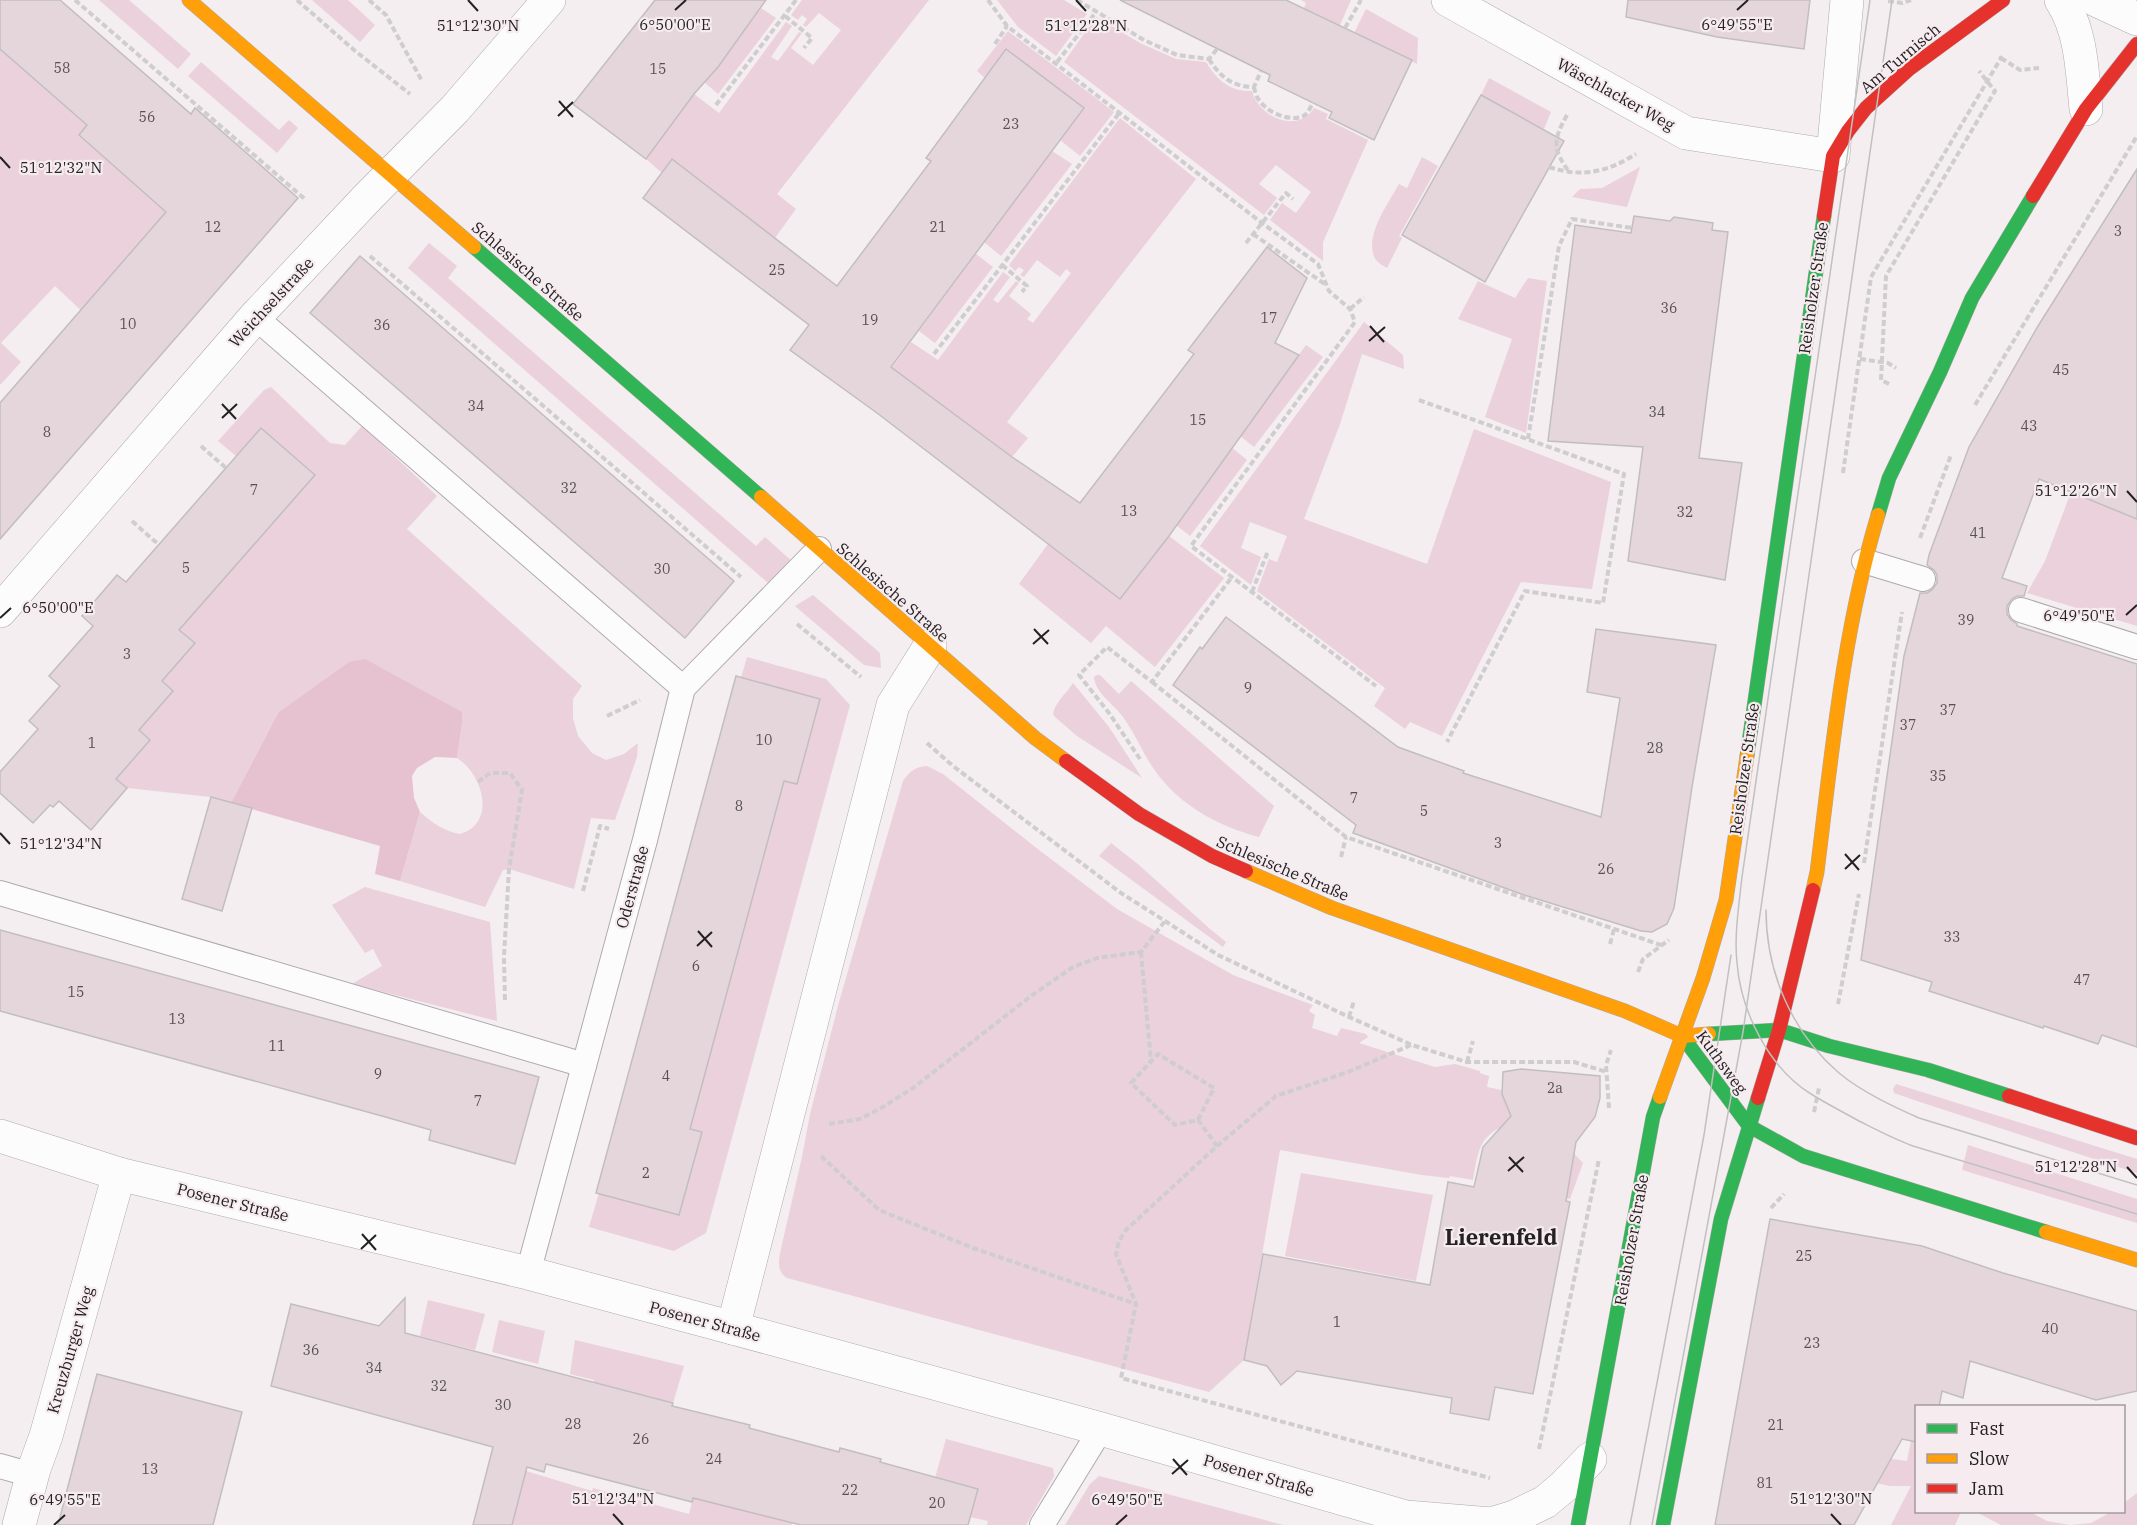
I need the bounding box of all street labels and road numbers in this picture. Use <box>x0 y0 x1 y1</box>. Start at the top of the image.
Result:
street label: Am Turnisch <box>1856 19 1944 97</box>
street label: Wäschlacker Weg <box>1554 53 1679 135</box>
street label: Schlesische Straße <box>468 217 588 325</box>
street label: Reisholzer Straße <box>1794 221 1832 355</box>
street label: Weichselstraße <box>224 253 318 351</box>
street label: Schlesische Straße <box>833 538 953 646</box>
street label: Reisholzer Straße <box>1725 702 1763 836</box>
street label: Schlesische Straße <box>1214 831 1352 905</box>
street label: Oderstraße <box>611 843 653 931</box>
street label: Kuthsweg <box>1692 1026 1752 1098</box>
street label: Reisholzer Straße <box>1610 1173 1652 1307</box>
street label: Posener Straße <box>175 1178 291 1226</box>
street label: Kreuzburger Weg <box>42 1284 98 1416</box>
street label: Posener Straße <box>647 1297 763 1345</box>
street label: Posener Straße <box>1201 1450 1317 1500</box>

